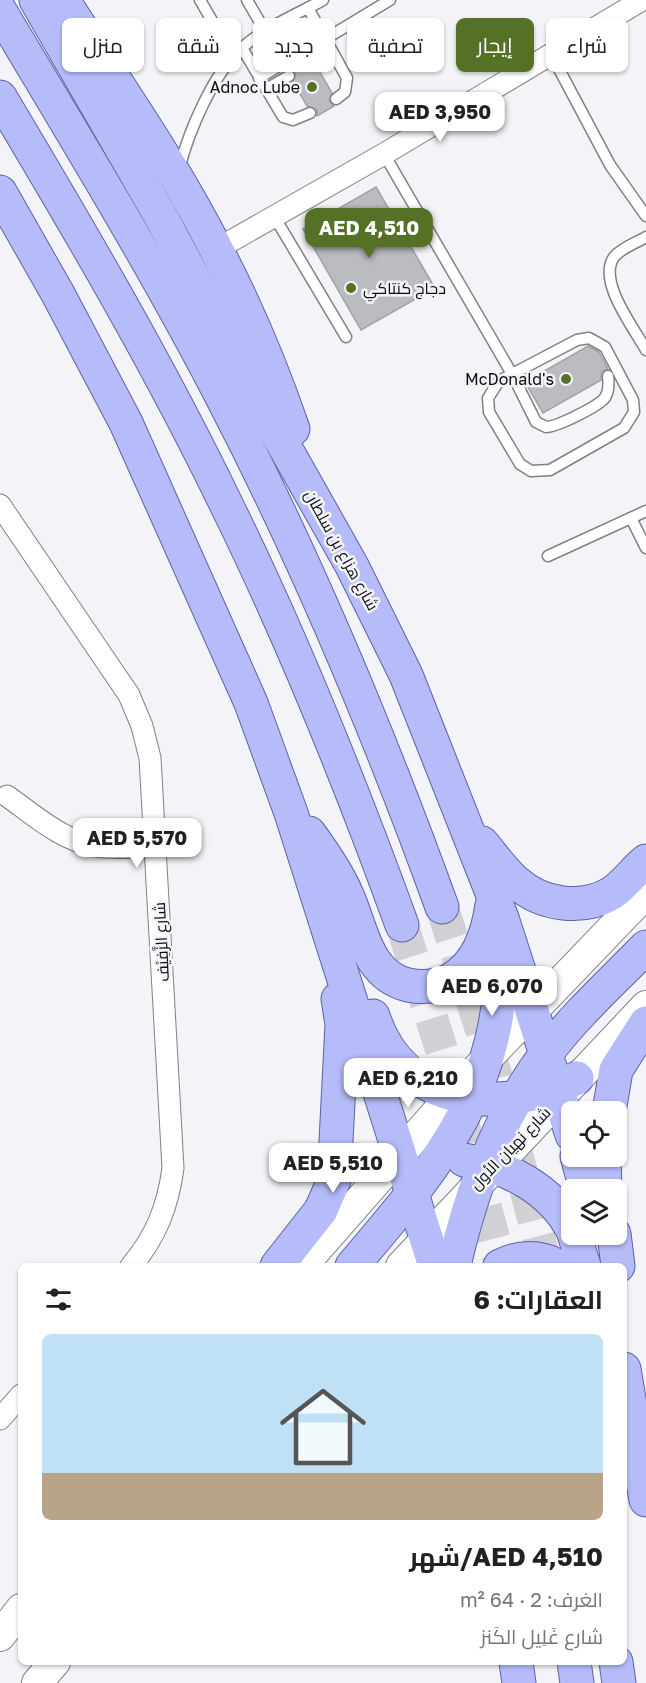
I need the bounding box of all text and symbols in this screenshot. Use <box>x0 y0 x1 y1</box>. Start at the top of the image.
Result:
chip: منزل <box>62 18 144 72</box>
chip: شقة <box>156 18 241 72</box>
chip: جديد <box>253 18 335 72</box>
chip: تصفية <box>347 18 444 72</box>
chip: إيجار <box>456 18 534 72</box>
chip: شراء <box>546 18 628 72</box>
place label: Adnoc Lube <box>210 77 300 97</box>
marker: Adnoc Lube <box>305 80 319 94</box>
pin: AED 3,950 <box>371 92 509 143</box>
text: AED 3,950 <box>389 99 491 123</box>
pin: AED 4,510 <box>300 208 438 259</box>
text: AED 4,510 <box>319 215 419 239</box>
place label: دجاج كنتاكي <box>363 278 446 302</box>
marker: دجاج كنتاكي <box>344 281 358 295</box>
place label: McDonald's <box>465 369 554 389</box>
marker: McDonald's <box>559 372 573 386</box>
street label: شارع هزاع بن سلطان <box>299 486 383 615</box>
pin: AED 5,570 <box>68 818 206 869</box>
text: AED 5,570 <box>87 825 187 849</box>
street label: شارع الزَّفِيْف <box>149 902 175 982</box>
pin: AED 6,070 <box>423 966 561 1017</box>
text: AED 6,070 <box>441 973 543 997</box>
pin: AED 6,210 <box>339 1058 477 1109</box>
text: AED 6,210 <box>358 1065 458 1089</box>
map controls <box>561 1101 627 1245</box>
button: locate <box>561 1101 627 1167</box>
street label: شارع نهيان الأول <box>465 1102 556 1195</box>
pin: AED 5,510 <box>264 1143 402 1194</box>
text: AED 5,510 <box>283 1150 383 1174</box>
button: layers <box>561 1179 627 1245</box>
icon: filters <box>42 1283 75 1316</box>
text: العقارات: 6 <box>474 1284 603 1315</box>
icon: home <box>269 1373 377 1481</box>
text: AED 4,510/شهر <box>409 1541 603 1572</box>
text: الغرف: 2 · 64 m² <box>460 1587 603 1611</box>
text: شارع غَلِيل الكَنز <box>481 1624 603 1648</box>

